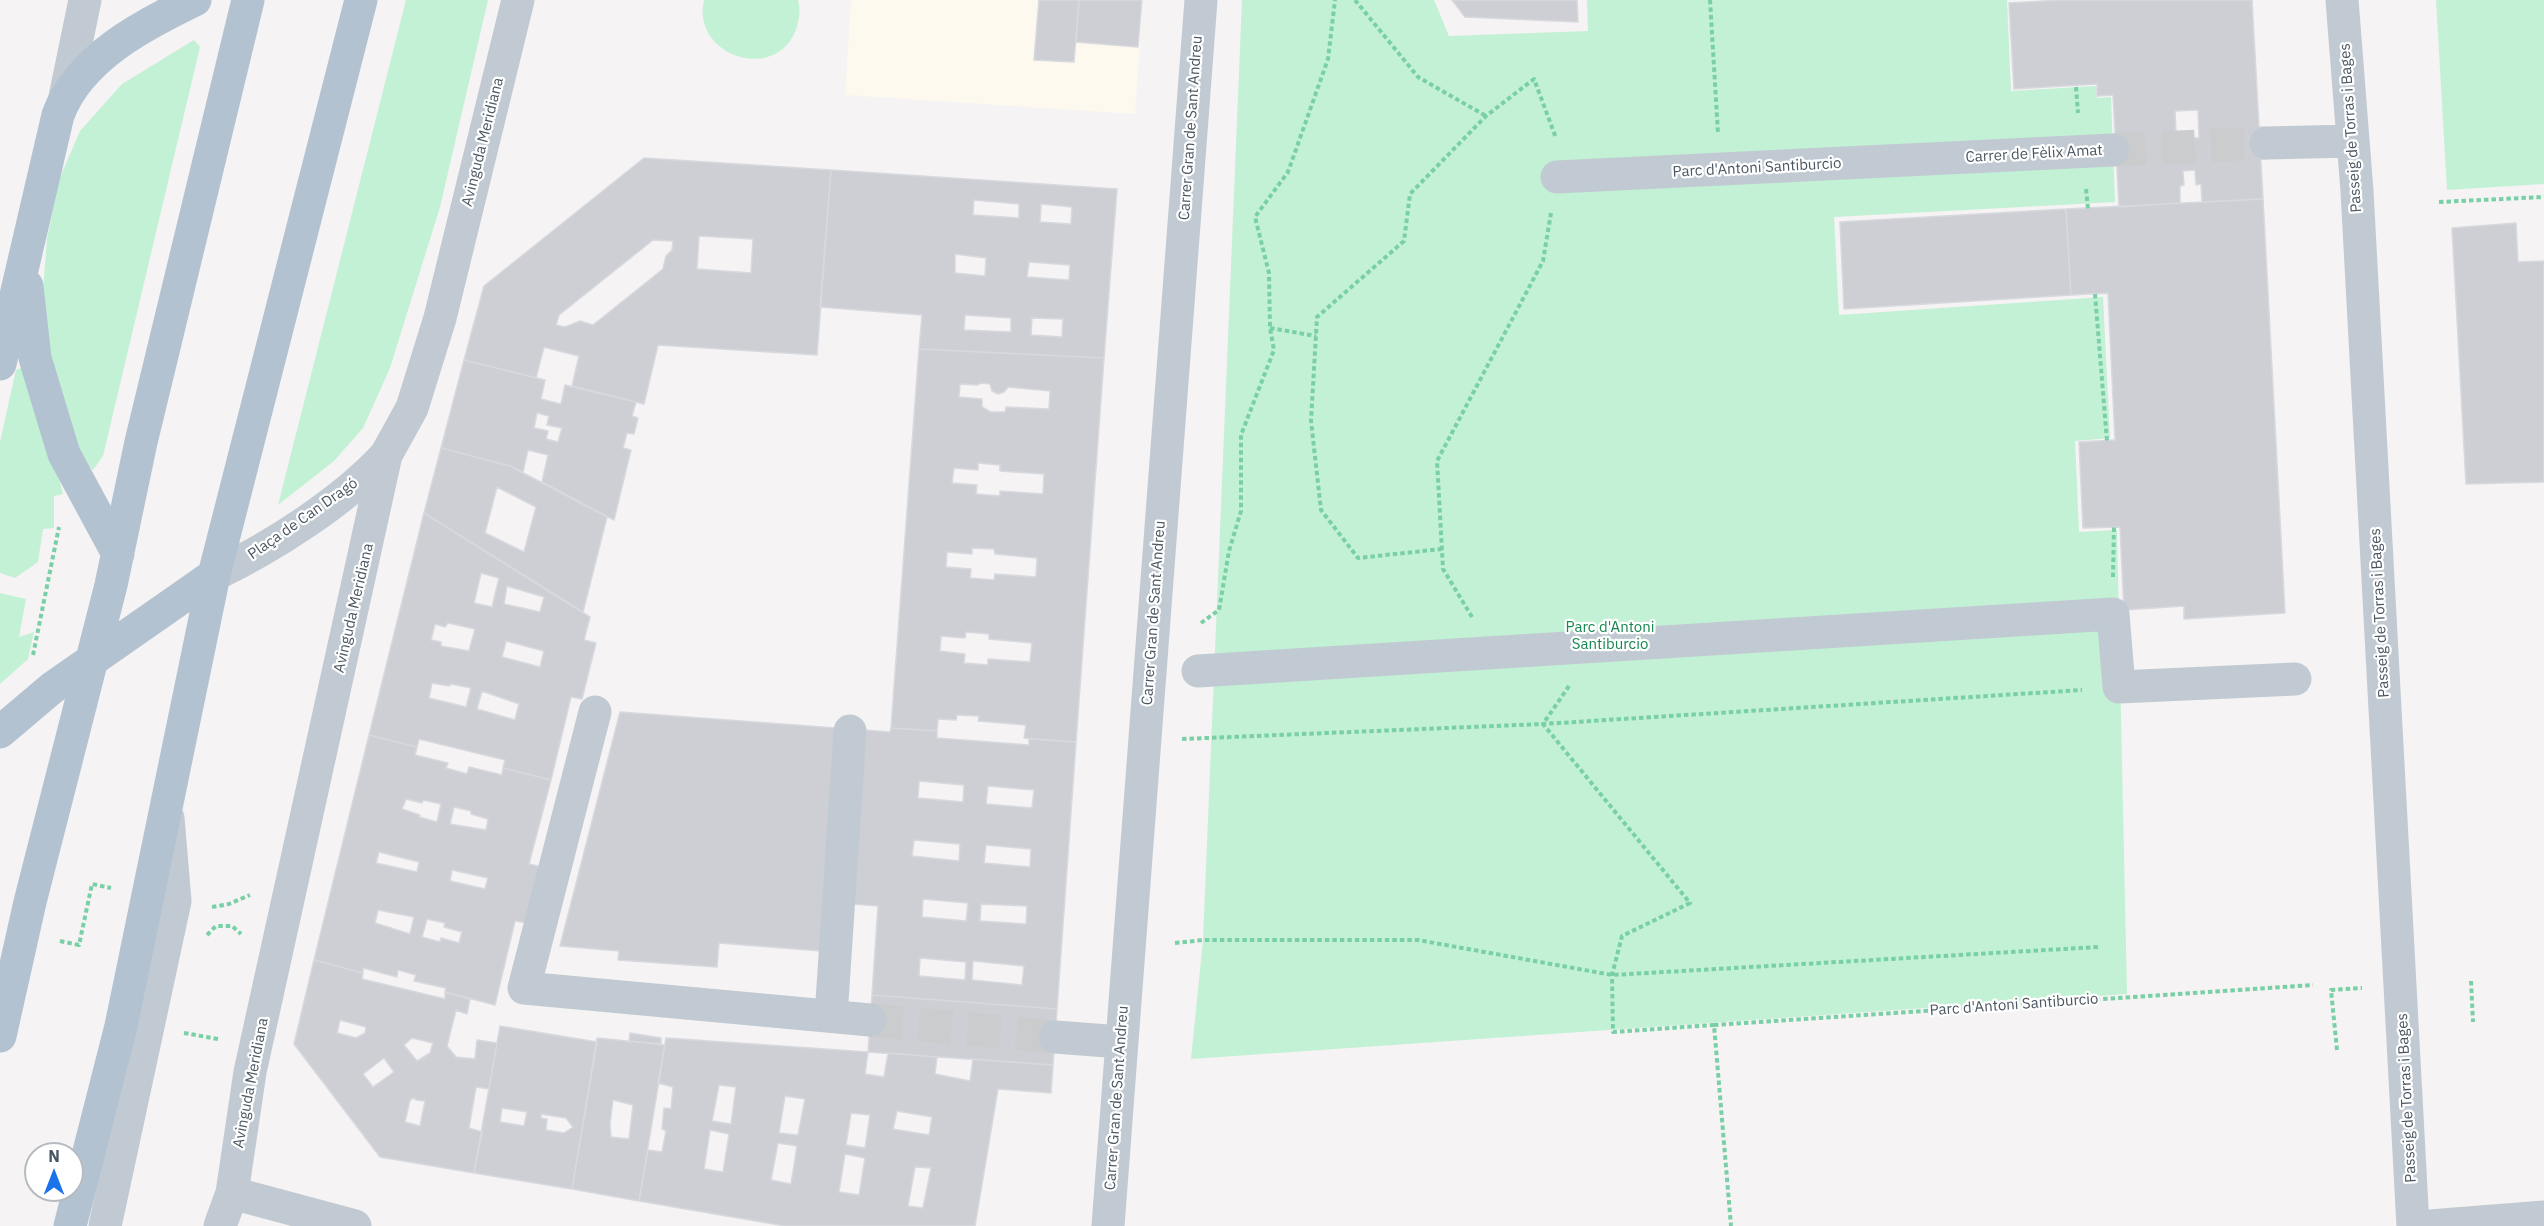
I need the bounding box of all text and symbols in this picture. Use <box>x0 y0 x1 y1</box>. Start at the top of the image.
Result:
street label: Carrer Gran de Sant Andreu <box>1176 35 1206 221</box>
street label: Passeig de Torras i Bages <box>2336 43 2366 213</box>
street label: Avinguda Meridiana <box>458 76 508 208</box>
street label: Carrer de Fèlix Amat <box>1965 141 2103 167</box>
street label: Parc d'Antoni Santiburcio <box>1672 155 1842 181</box>
street label: Plaça de Can Dragó <box>245 474 361 564</box>
street label: Carrer Gran de Sant Andreu <box>1139 520 1169 706</box>
street label: Passeig de Torras i Bages <box>2367 528 2393 698</box>
street label: Avinguda Meridiana <box>330 542 378 674</box>
park label: Parc d'Antoni Santiburcio <box>1565 619 1655 654</box>
street label: Parc d'Antoni Santiburcio <box>1929 990 2099 1020</box>
street label: Carrer Gran de Sant Andreu <box>1102 1005 1132 1191</box>
street label: Passeig de Torras i Bages <box>2394 1013 2420 1183</box>
street label: Avinguda Meridiana <box>230 1016 272 1150</box>
north arrow <box>24 1142 84 1202</box>
text: N <box>48 1146 60 1166</box>

